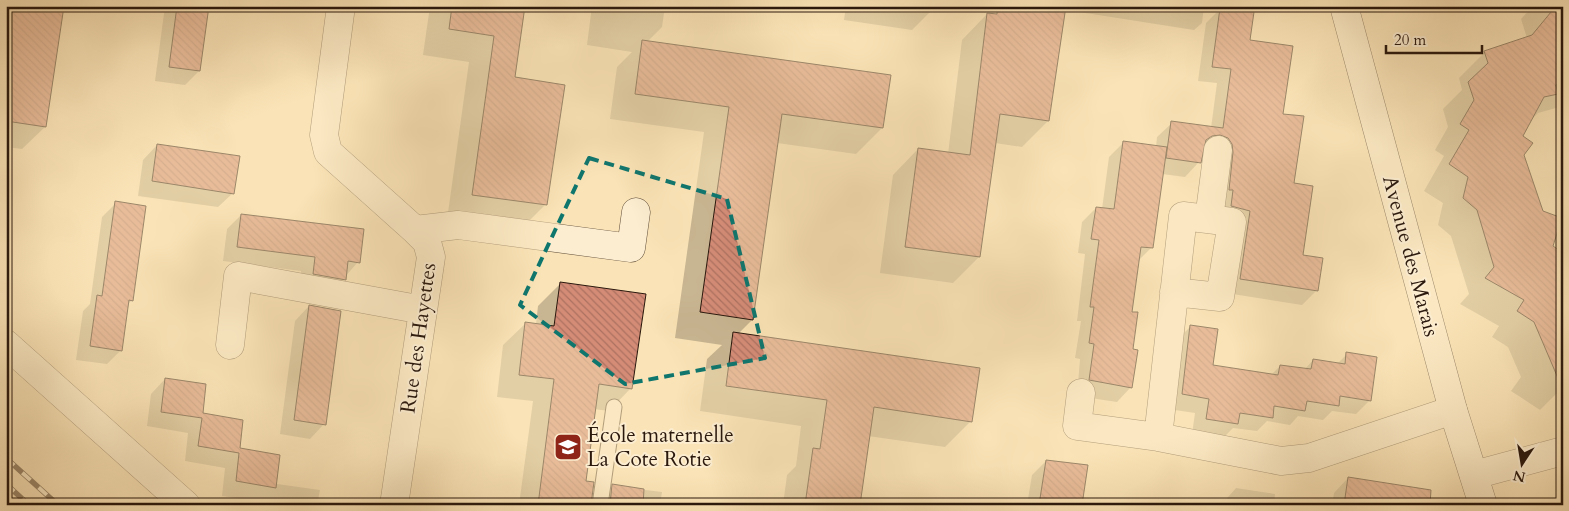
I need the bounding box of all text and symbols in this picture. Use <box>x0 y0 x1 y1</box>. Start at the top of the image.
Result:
scale bar <box>1386 22 1483 54</box>
text: 20 m <box>1394 30 1426 50</box>
street label: Avenue des Marais <box>1375 172 1446 340</box>
street label: Rue des Hayettes <box>394 261 443 415</box>
place label: École maternelle La Cote Rotie <box>587 421 734 474</box>
school or university icon: École maternelle La Cote Rotie <box>553 432 583 462</box>
north arrow <box>1496 438 1546 488</box>
text: N <box>1511 466 1527 487</box>

